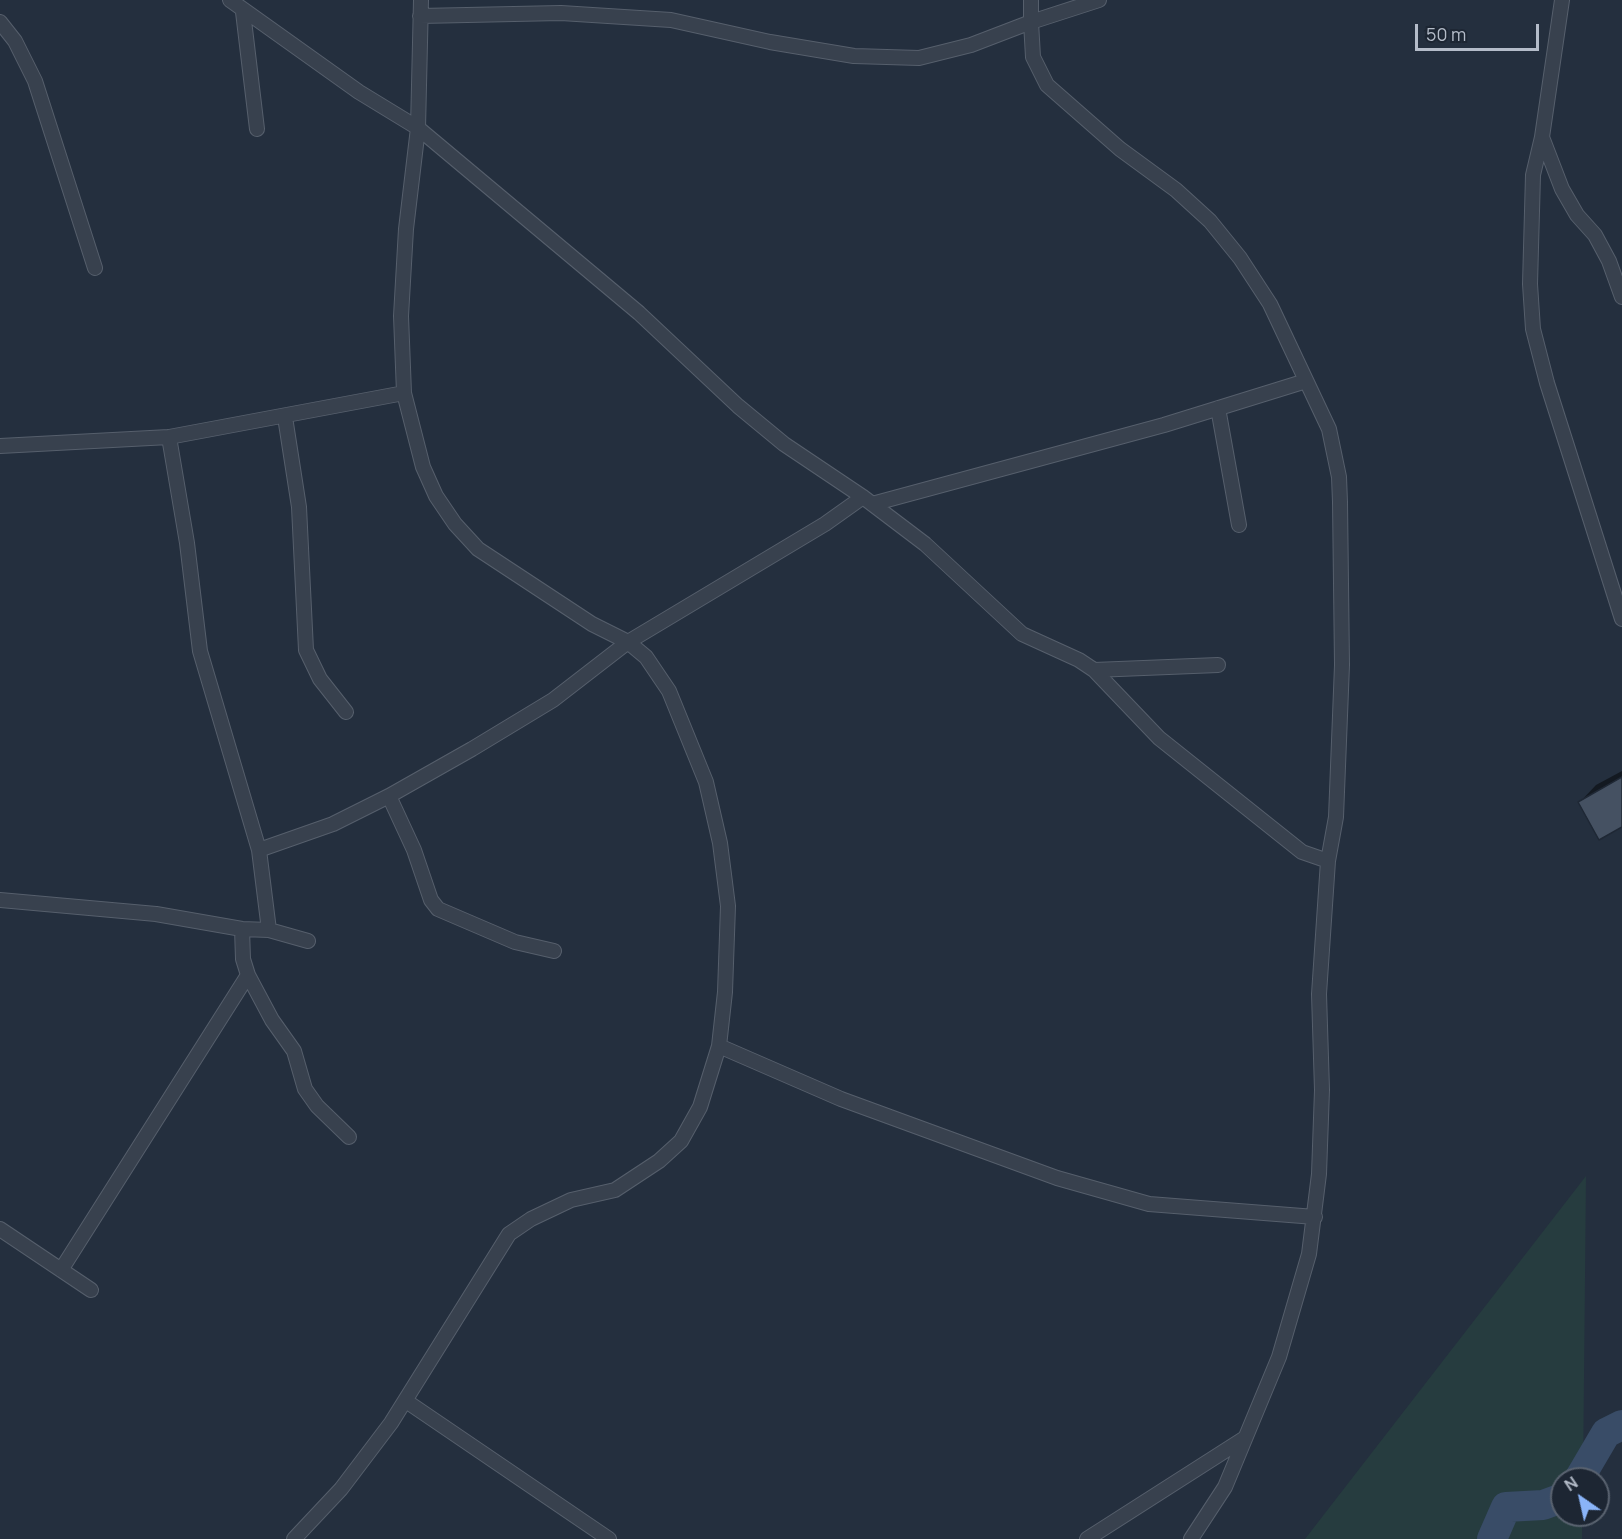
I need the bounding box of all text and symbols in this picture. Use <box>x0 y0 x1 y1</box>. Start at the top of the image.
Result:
scale bar <box>1418 12 1542 50</box>
text: 50 m <box>1426 22 1466 46</box>
north arrow <box>1550 1467 1610 1527</box>
text: N <box>1560 1471 1582 1496</box>

